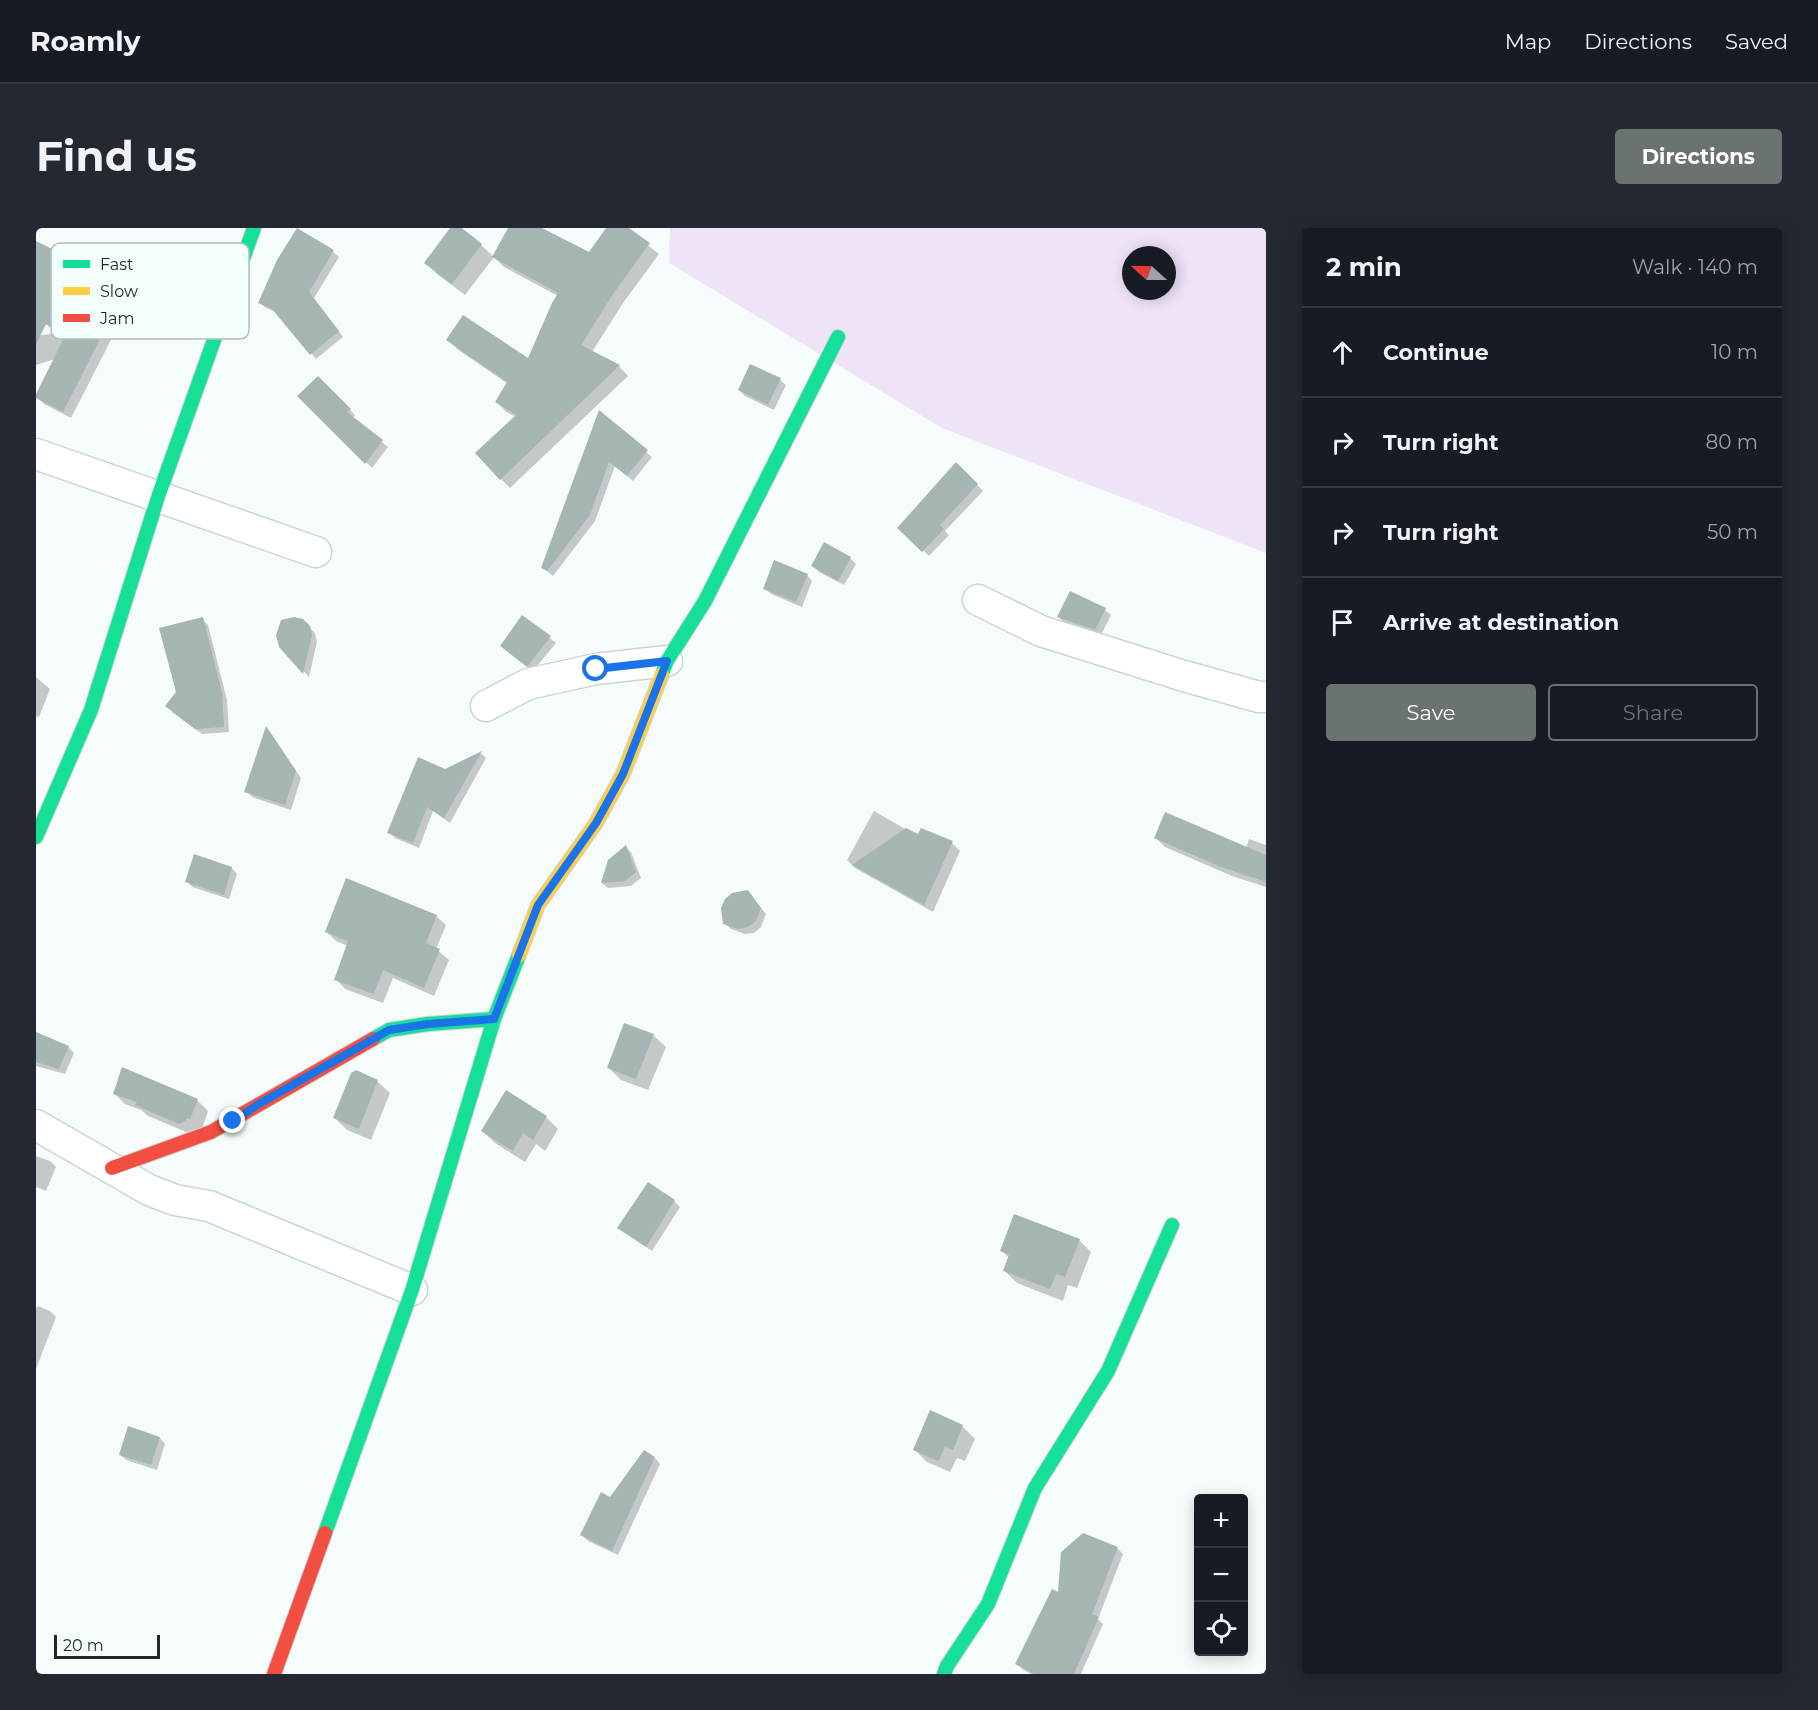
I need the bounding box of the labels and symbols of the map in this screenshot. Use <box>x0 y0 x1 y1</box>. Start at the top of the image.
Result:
legend <box>51 243 249 339</box>
north arrow <box>1122 246 1176 300</box>
text: Fast <box>100 255 134 274</box>
text: Slow <box>100 282 138 301</box>
text: Jam <box>99 309 134 328</box>
route start <box>582 655 608 681</box>
route end <box>219 1107 245 1133</box>
scale bar <box>54 1632 160 1660</box>

